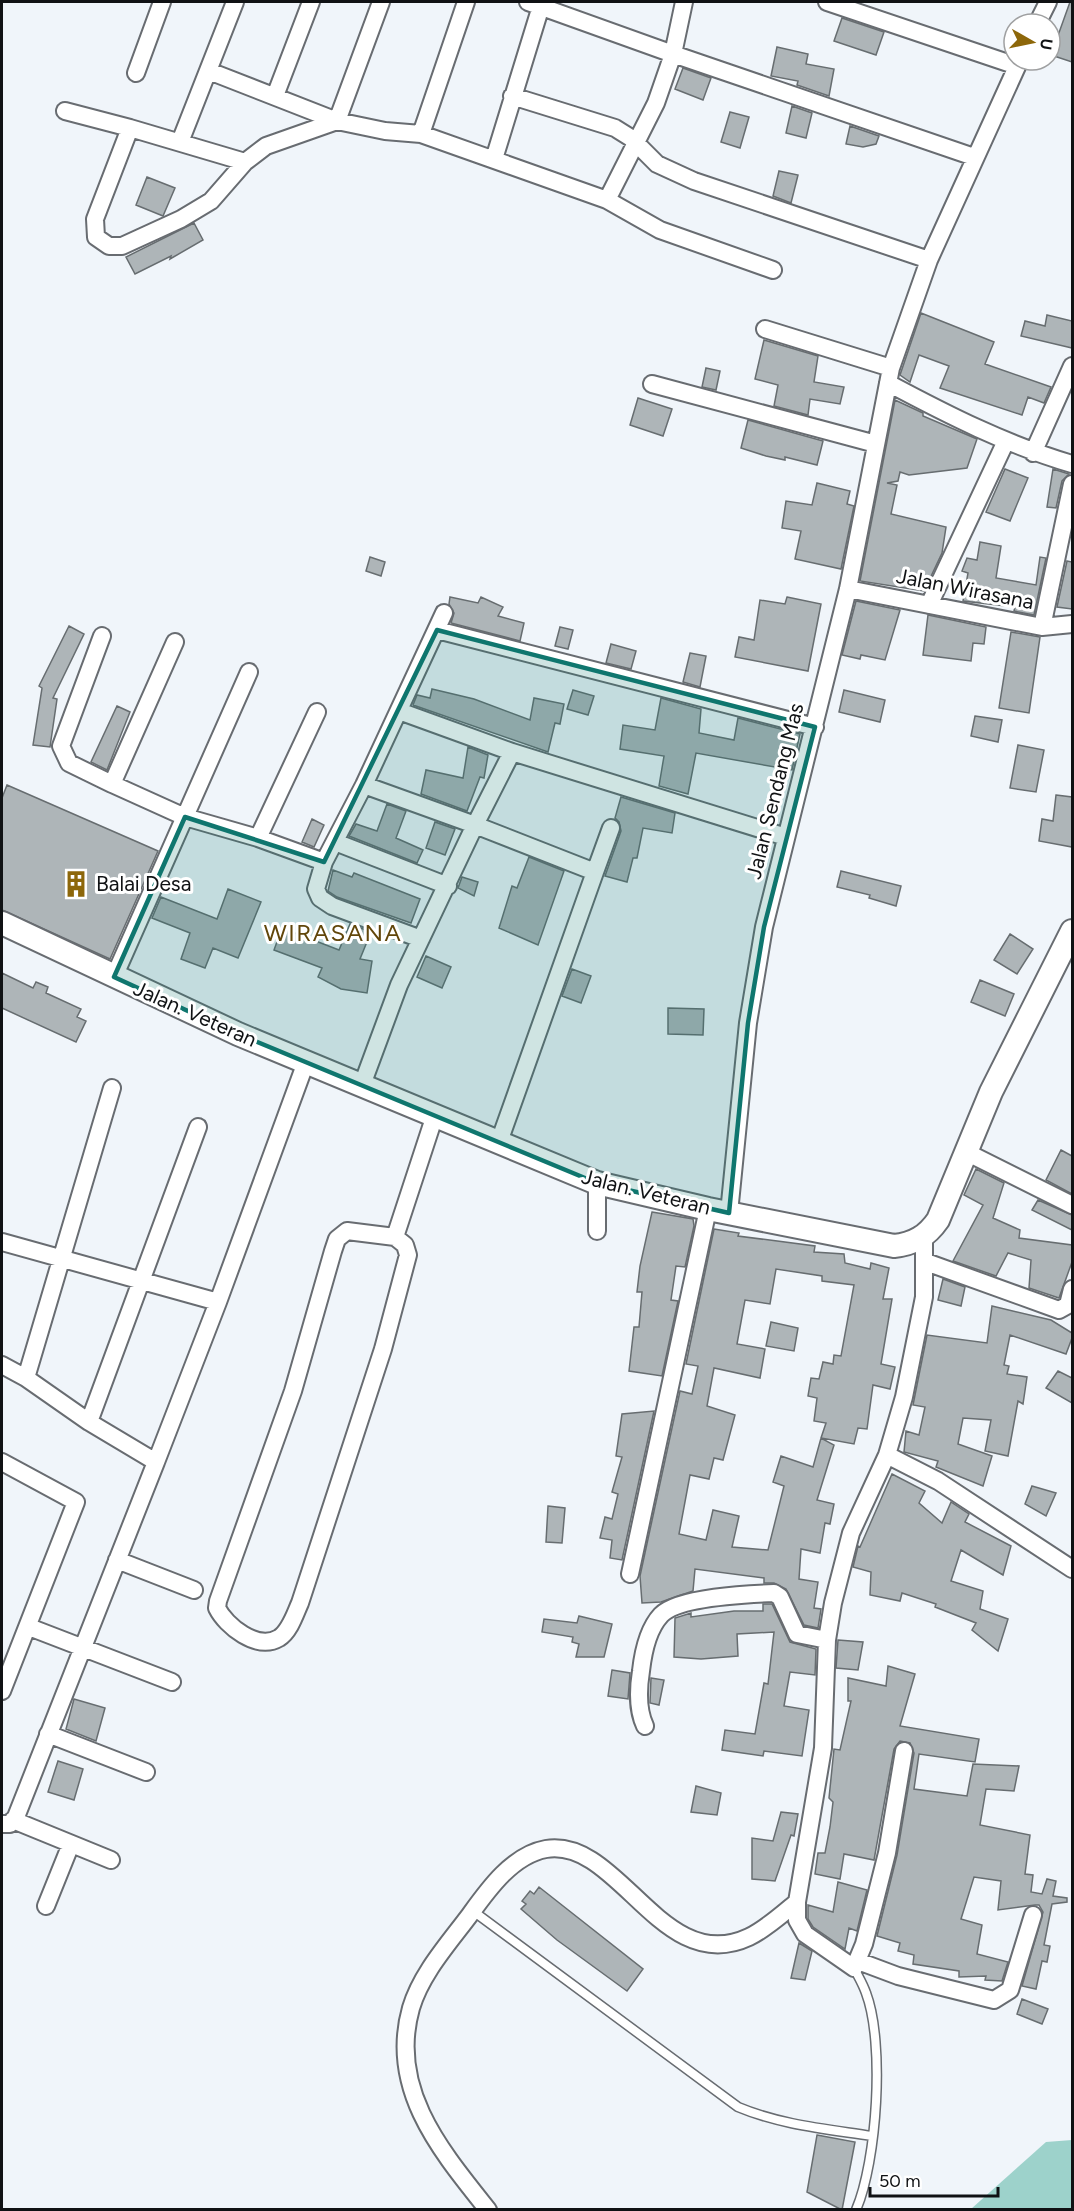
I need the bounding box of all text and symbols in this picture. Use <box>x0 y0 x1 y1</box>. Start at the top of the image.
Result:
north arrow <box>1002 12 1062 72</box>
text: U <box>1036 37 1057 51</box>
street label: Jalan Wirasana <box>894 563 1036 614</box>
street label: Jalan Sendang Mas <box>741 700 808 881</box>
building icon: Balai Desa <box>61 869 91 899</box>
place label: Balai Desa <box>96 871 191 896</box>
district label: WIRASANA <box>264 918 402 947</box>
street label: Jalan. Veteran <box>130 975 261 1052</box>
street label: Jalan. Veteran <box>579 1163 713 1220</box>
scale bar <box>870 2160 998 2198</box>
text: 50 m <box>879 2170 921 2192</box>

